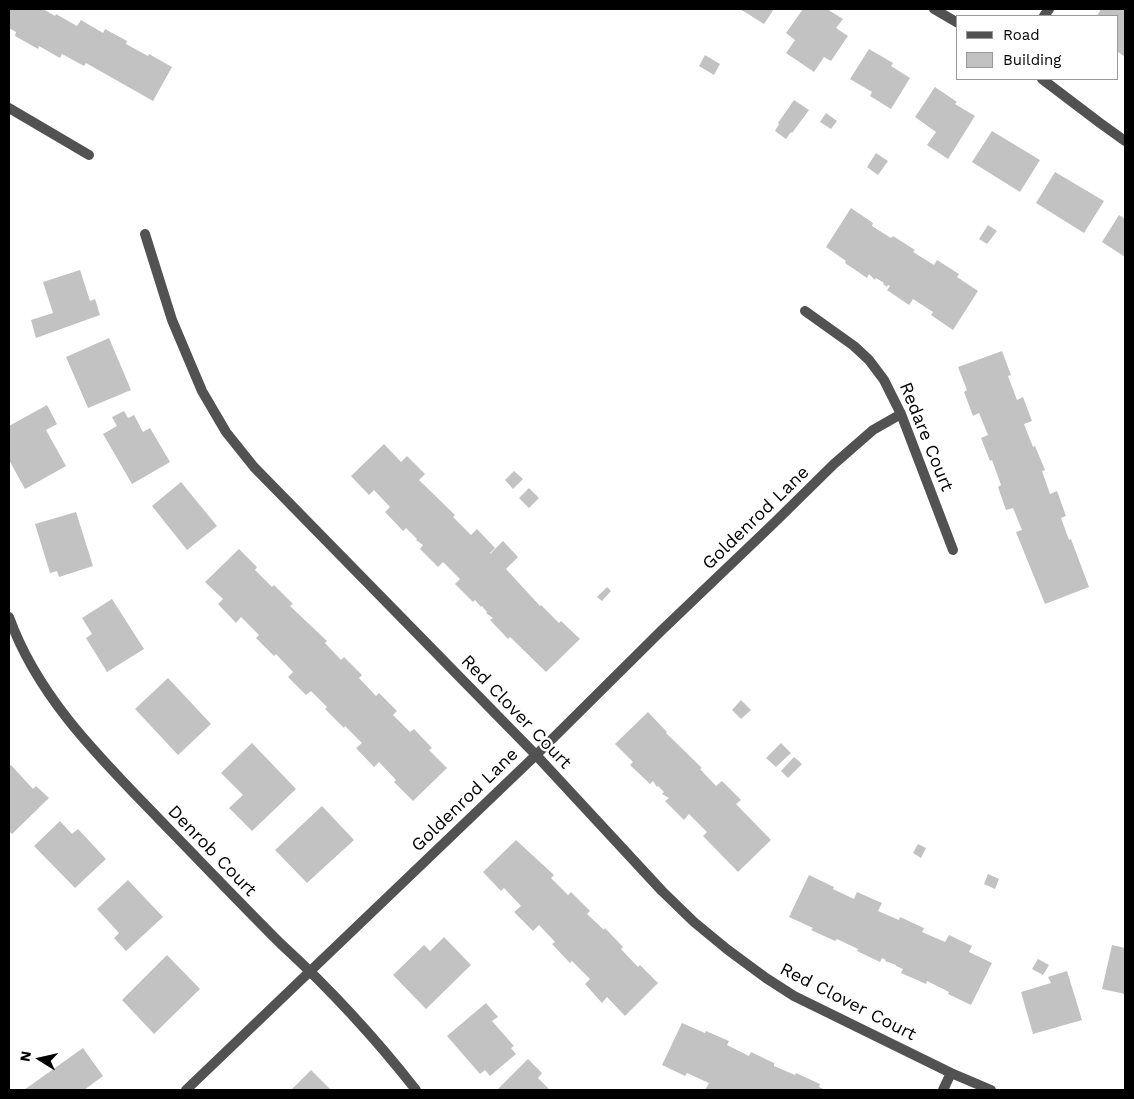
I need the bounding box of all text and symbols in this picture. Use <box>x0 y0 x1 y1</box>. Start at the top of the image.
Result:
legend <box>956 15 1119 80</box>
text: Road <box>1003 26 1040 44</box>
text: Building <box>1003 51 1061 69</box>
street label: Redare Court <box>894 379 958 495</box>
street label: Goldenrod Lane <box>698 462 814 574</box>
street label: Red Clover Court <box>456 651 576 773</box>
street label: Goldenrod Lane <box>407 744 523 856</box>
street label: Denrob Court <box>163 801 261 901</box>
street label: Red Clover Court <box>776 958 920 1046</box>
north arrow <box>15 1034 65 1084</box>
text: N <box>16 1050 34 1063</box>

